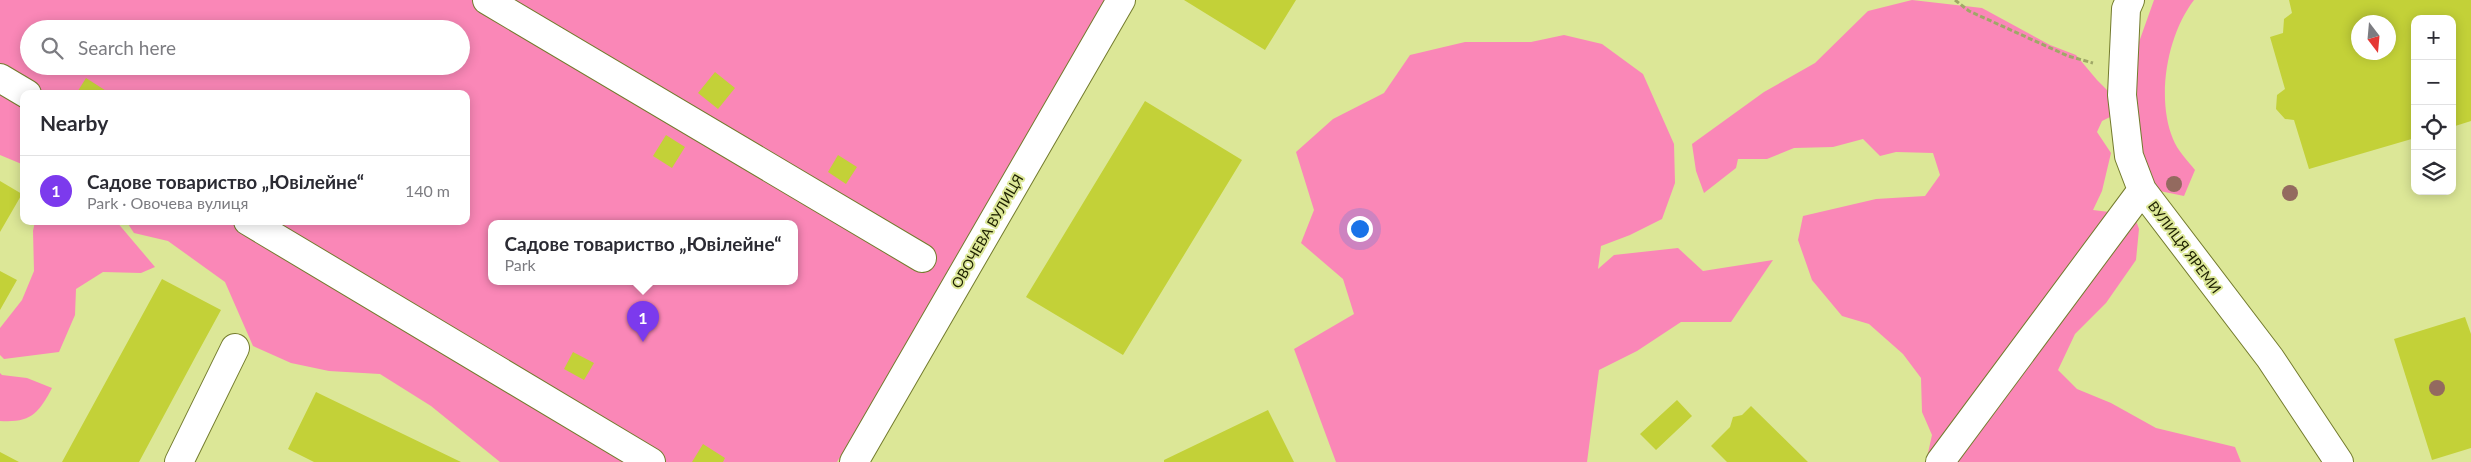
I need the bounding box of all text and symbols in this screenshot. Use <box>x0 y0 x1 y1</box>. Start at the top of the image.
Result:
north arrow <box>2351 15 2396 60</box>
map controls <box>2411 15 2456 195</box>
button: + <box>2411 15 2456 60</box>
search box <box>20 20 470 75</box>
icon: search <box>38 34 66 62</box>
text: Search here <box>78 36 176 59</box>
button: − <box>2411 60 2456 105</box>
button: locate <box>2411 105 2456 150</box>
text: Nearby <box>40 110 108 135</box>
button: layers <box>2411 150 2456 195</box>
text: Садове товариство „Ювілейне“ <box>87 170 364 193</box>
street label: ОВОЧЕВА ВУЛИЦЯ <box>947 171 1027 291</box>
text: 1 <box>51 181 61 200</box>
text: 140 m <box>405 181 450 200</box>
text: Park · Овочева вулиця <box>87 193 248 212</box>
street label: ВУЛИЦЯ ЯРЕМИ <box>2145 198 2225 296</box>
your location <box>1347 216 1373 242</box>
popup <box>488 220 798 285</box>
text: Садове товариство „Ювілейне“ <box>504 232 782 255</box>
text: Park <box>504 255 536 274</box>
pin: 1 <box>627 301 659 342</box>

